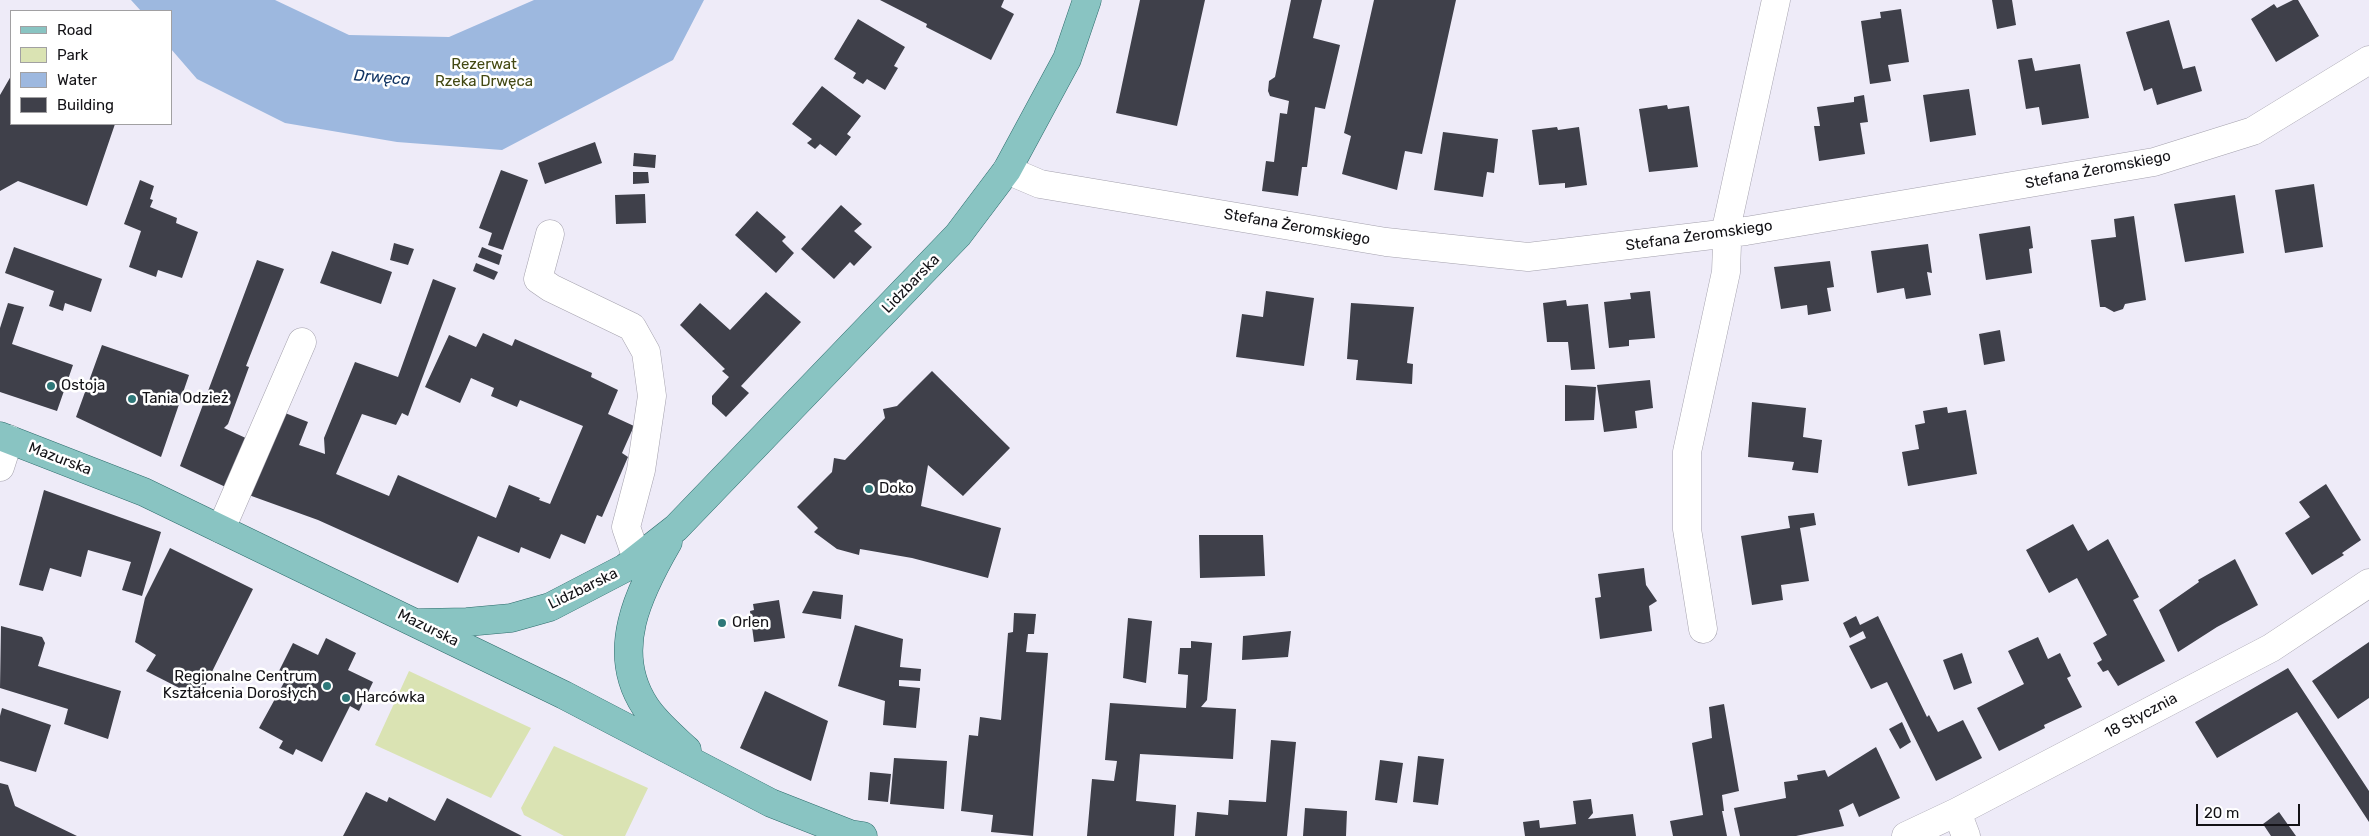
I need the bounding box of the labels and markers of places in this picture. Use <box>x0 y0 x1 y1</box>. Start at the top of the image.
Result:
place label: Ostoja <box>61 377 105 395</box>
marker: Ostoja <box>45 380 57 392</box>
place label: Tania Odzież <box>142 390 229 408</box>
marker: Tania Odzież <box>126 393 138 405</box>
place label: Doko <box>879 480 914 498</box>
marker: Doko <box>863 483 875 495</box>
place label: Orlen <box>732 614 769 632</box>
marker: Orlen <box>716 617 728 629</box>
place label: Regionalne Centrum Kształcenia Dorosłych <box>163 668 317 703</box>
marker: Regionalne Centrum Kształcenia Dorosłych <box>321 680 333 692</box>
place label: Harcówka <box>356 689 425 707</box>
marker: Harcówka <box>340 692 352 704</box>

